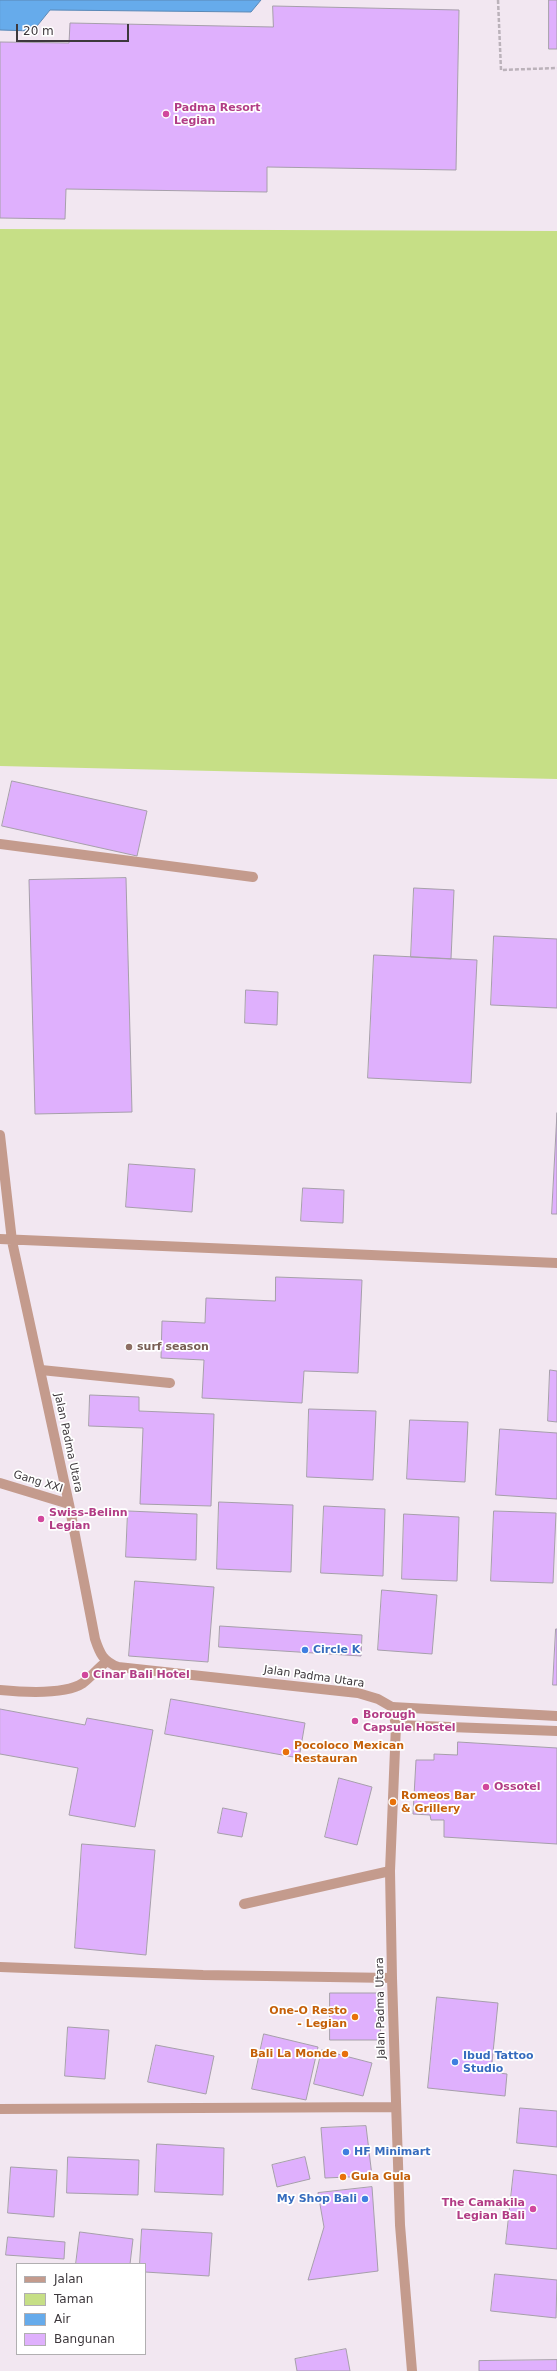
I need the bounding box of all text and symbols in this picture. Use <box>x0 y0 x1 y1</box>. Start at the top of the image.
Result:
scale bar <box>18 16 131 42</box>
text: 20 m <box>23 24 54 38</box>
place label: Padma Resort Legian <box>174 101 260 127</box>
marker: Padma Resort Legian <box>161 109 171 119</box>
place label: surf season <box>137 1340 209 1354</box>
marker: surf season <box>124 1342 134 1352</box>
street label: Jalan Padma Utara <box>51 1392 85 1494</box>
street label: Gang XXI <box>12 1468 64 1496</box>
place label: Swiss-Belinn Legian <box>49 1506 128 1532</box>
marker: Swiss-Belinn Legian <box>36 1514 46 1524</box>
place label: Circle K <box>313 1643 360 1657</box>
marker: Circle K <box>300 1645 310 1655</box>
street label: Jalan Padma Utara <box>263 1663 365 1691</box>
place label: Cinar Bali Hotel <box>93 1668 190 1682</box>
marker: Cinar Bali Hotel <box>80 1670 90 1680</box>
place label: Borough Capsule Hostel <box>363 1708 456 1734</box>
marker: Borough Capsule Hostel <box>350 1716 360 1726</box>
place label: Pocoloco Mexican Restauran <box>294 1739 404 1765</box>
marker: Pocoloco Mexican Restauran <box>281 1747 291 1757</box>
place label: Ossotel <box>494 1780 540 1794</box>
marker: Ossotel <box>481 1782 491 1792</box>
place label: Romeos Bar & Grillery <box>401 1789 475 1815</box>
marker: Romeos Bar & Grillery <box>388 1797 398 1807</box>
street label: Jalan Padma Utara <box>374 1957 388 2059</box>
place label: One-O Resto - Legian <box>269 2004 347 2030</box>
marker: One-O Resto - Legian <box>350 2012 360 2022</box>
place label: Bali La Monde <box>250 2047 337 2061</box>
marker: Bali La Monde <box>340 2049 350 2059</box>
place label: Ibud Tattoo Studio <box>463 2049 534 2075</box>
marker: Ibud Tattoo Studio <box>450 2057 460 2067</box>
place label: HF Minimart <box>354 2145 430 2159</box>
marker: HF Minimart <box>341 2147 351 2157</box>
place label: Gula Gula <box>351 2170 411 2184</box>
marker: Gula Gula <box>338 2172 348 2182</box>
place label: My Shop Bali <box>277 2192 357 2206</box>
marker: My Shop Bali <box>360 2194 370 2204</box>
place label: The Camakila Legian Bali <box>442 2196 525 2222</box>
marker: The Camakila Legian Bali <box>528 2204 538 2214</box>
legend <box>16 2263 146 2355</box>
text: Jalan <box>54 2272 83 2286</box>
text: Taman <box>54 2292 93 2306</box>
text: Air <box>54 2312 70 2326</box>
text: Bangunan <box>54 2332 115 2346</box>

